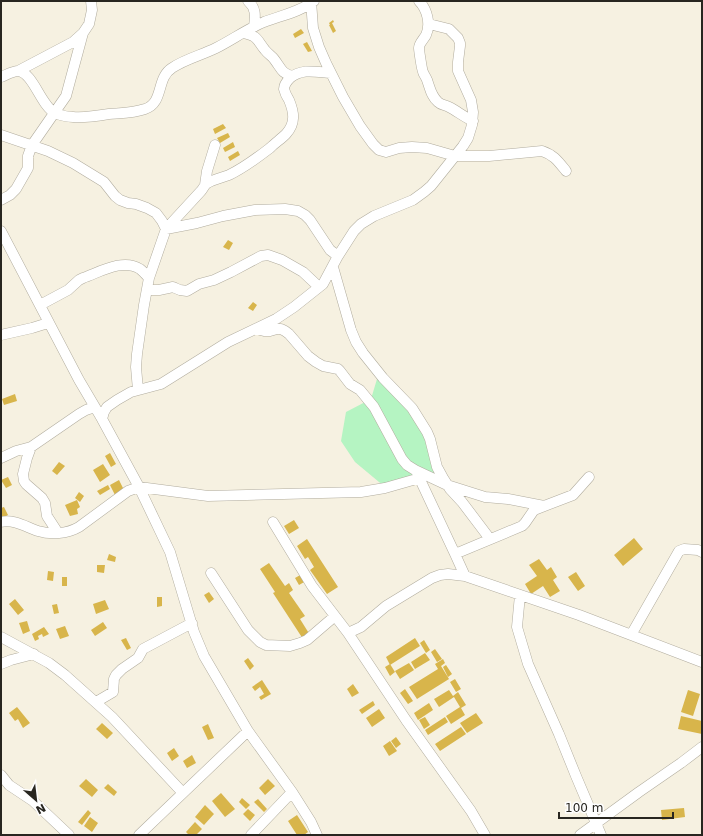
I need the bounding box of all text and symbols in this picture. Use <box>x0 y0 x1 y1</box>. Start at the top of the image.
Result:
north arrow <box>16 780 56 820</box>
scale bar <box>559 794 673 820</box>
text: N <box>33 800 48 816</box>
text: 100 m <box>565 801 603 815</box>

